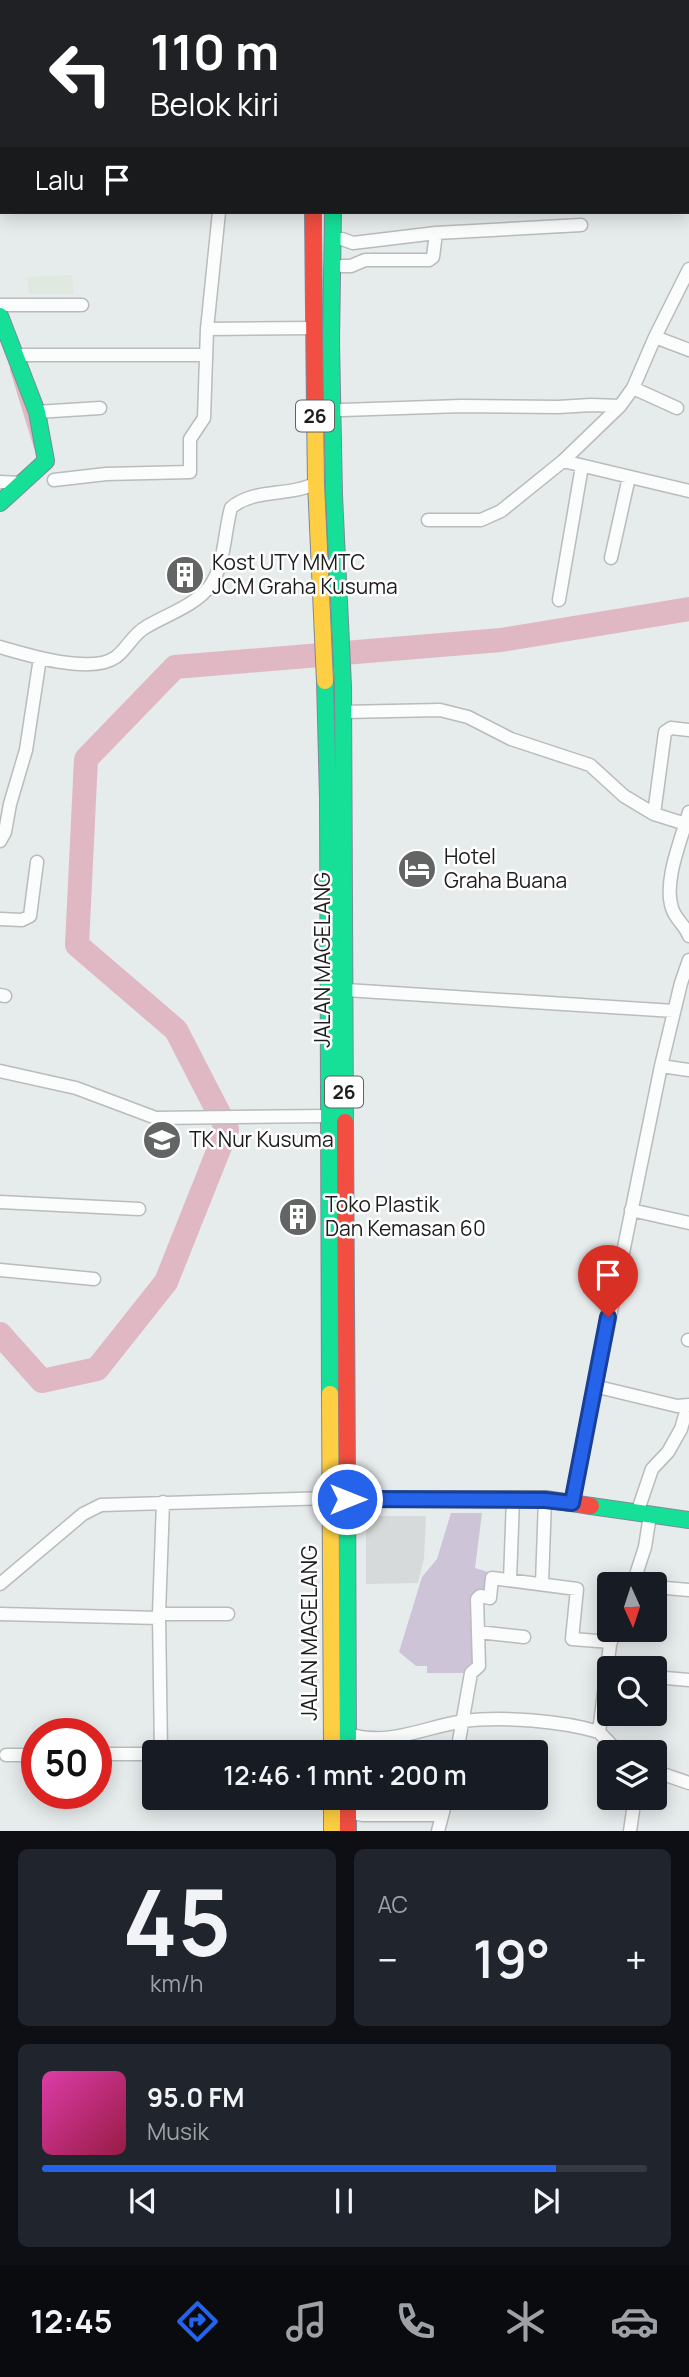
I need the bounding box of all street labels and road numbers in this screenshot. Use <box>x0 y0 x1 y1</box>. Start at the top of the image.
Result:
road number: 26 <box>296 400 334 432</box>
street label: JALAN MAGELANG <box>308 872 336 1048</box>
road number: 26 <box>325 1076 363 1108</box>
street label: JALAN MAGELANG <box>295 1545 323 1721</box>

